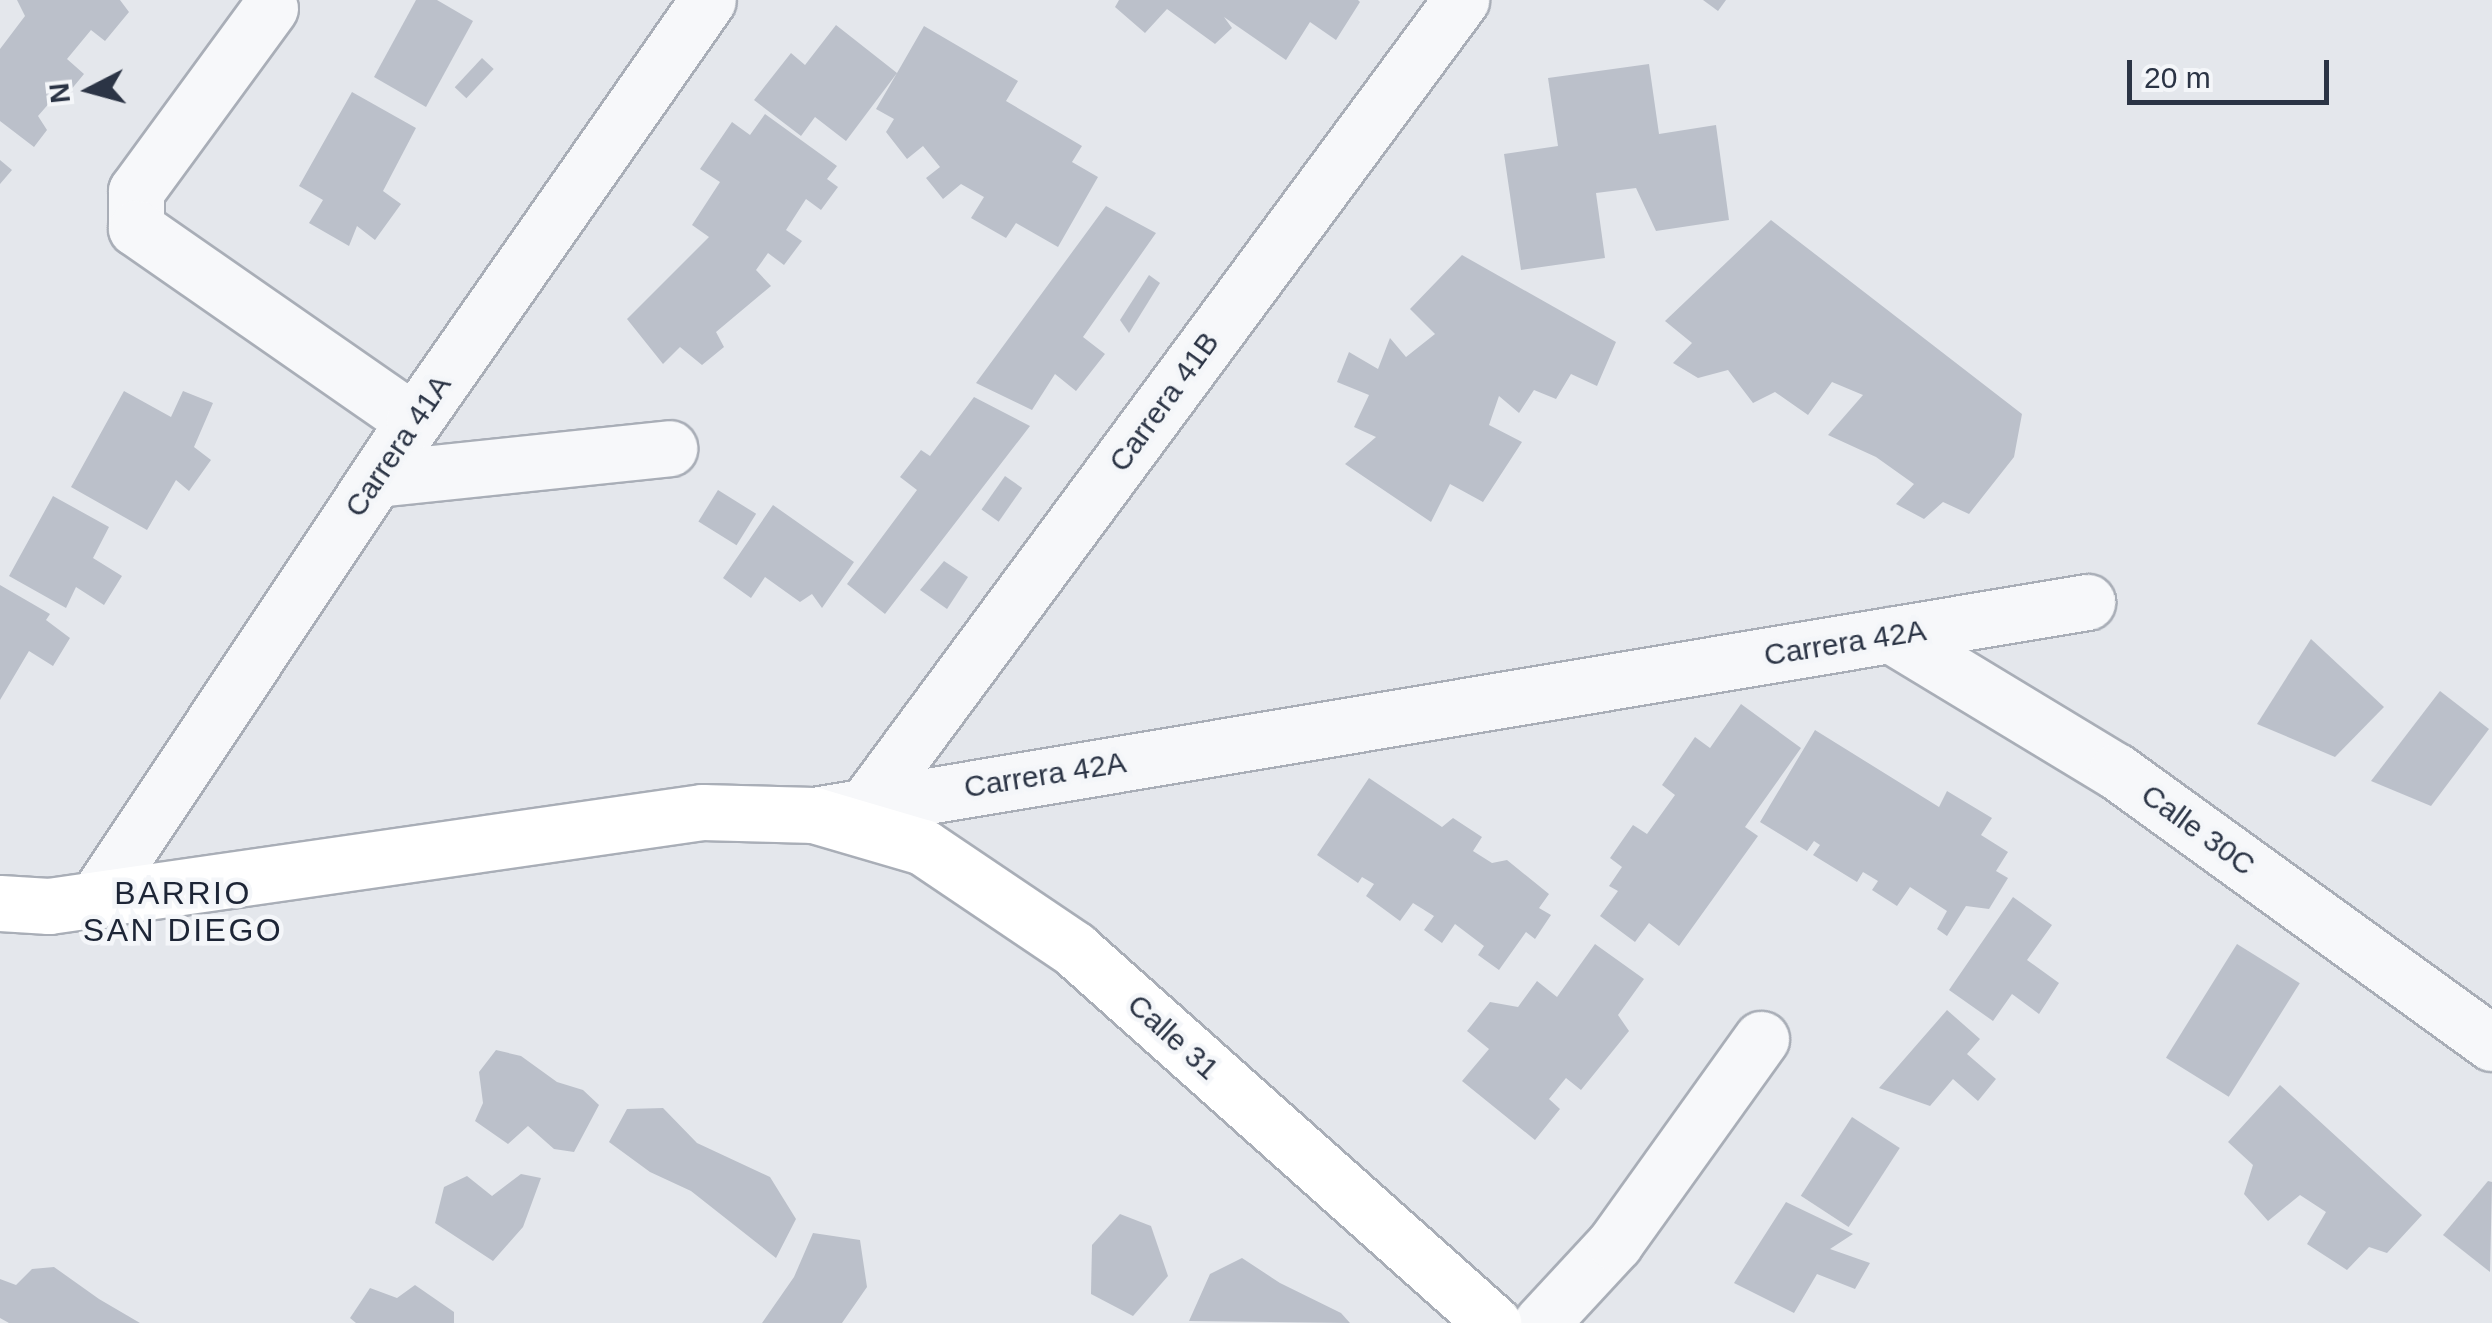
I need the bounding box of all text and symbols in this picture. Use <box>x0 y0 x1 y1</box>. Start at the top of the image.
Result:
north arrow <box>40 40 140 140</box>
scale bar <box>2132 40 2334 102</box>
text: 20 m <box>2144 61 2211 94</box>
text: N <box>43 82 76 105</box>
street label: Carrera 41B <box>1101 325 1227 479</box>
street label: Carrera 41A <box>337 368 459 524</box>
street label: Carrera 42A <box>1761 612 1929 674</box>
street label: Carrera 42A <box>961 744 1129 806</box>
street label: Calle 30C <box>2134 777 2262 883</box>
district label: BARRIO SAN DIEGO <box>83 875 283 950</box>
street label: Calle 31 <box>1120 987 1226 1087</box>

